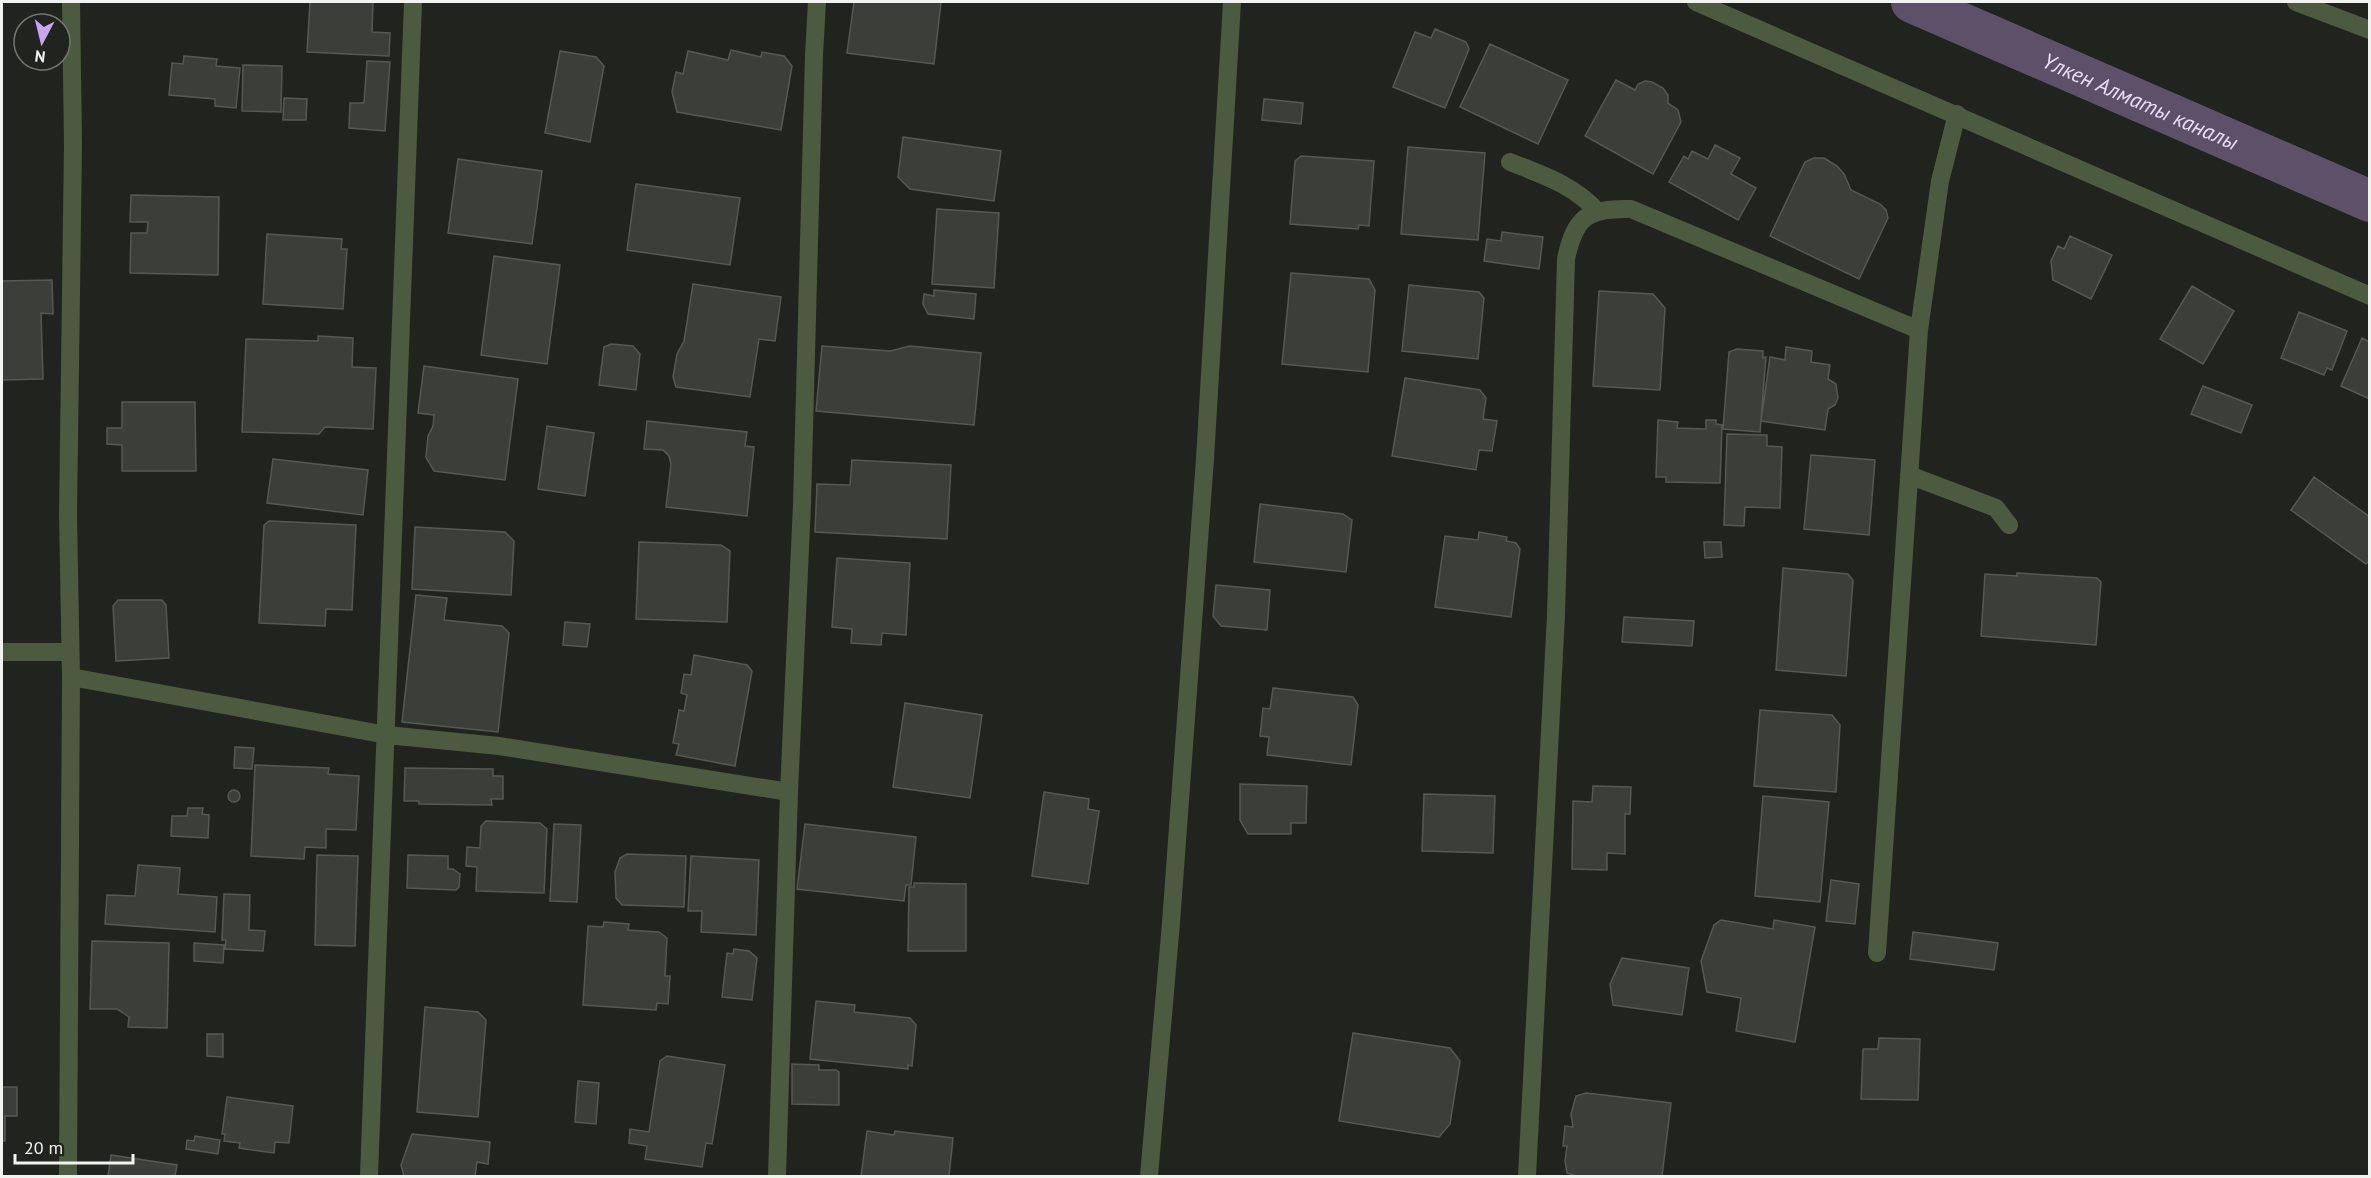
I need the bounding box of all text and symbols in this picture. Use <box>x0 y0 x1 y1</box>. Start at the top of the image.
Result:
north arrow <box>12 12 72 72</box>
text: N <box>34 46 47 67</box>
water label: Үлкен Алматы каналы <box>2038 46 2243 156</box>
scale bar <box>15 1127 134 1165</box>
text: 20 m <box>24 1136 63 1159</box>

